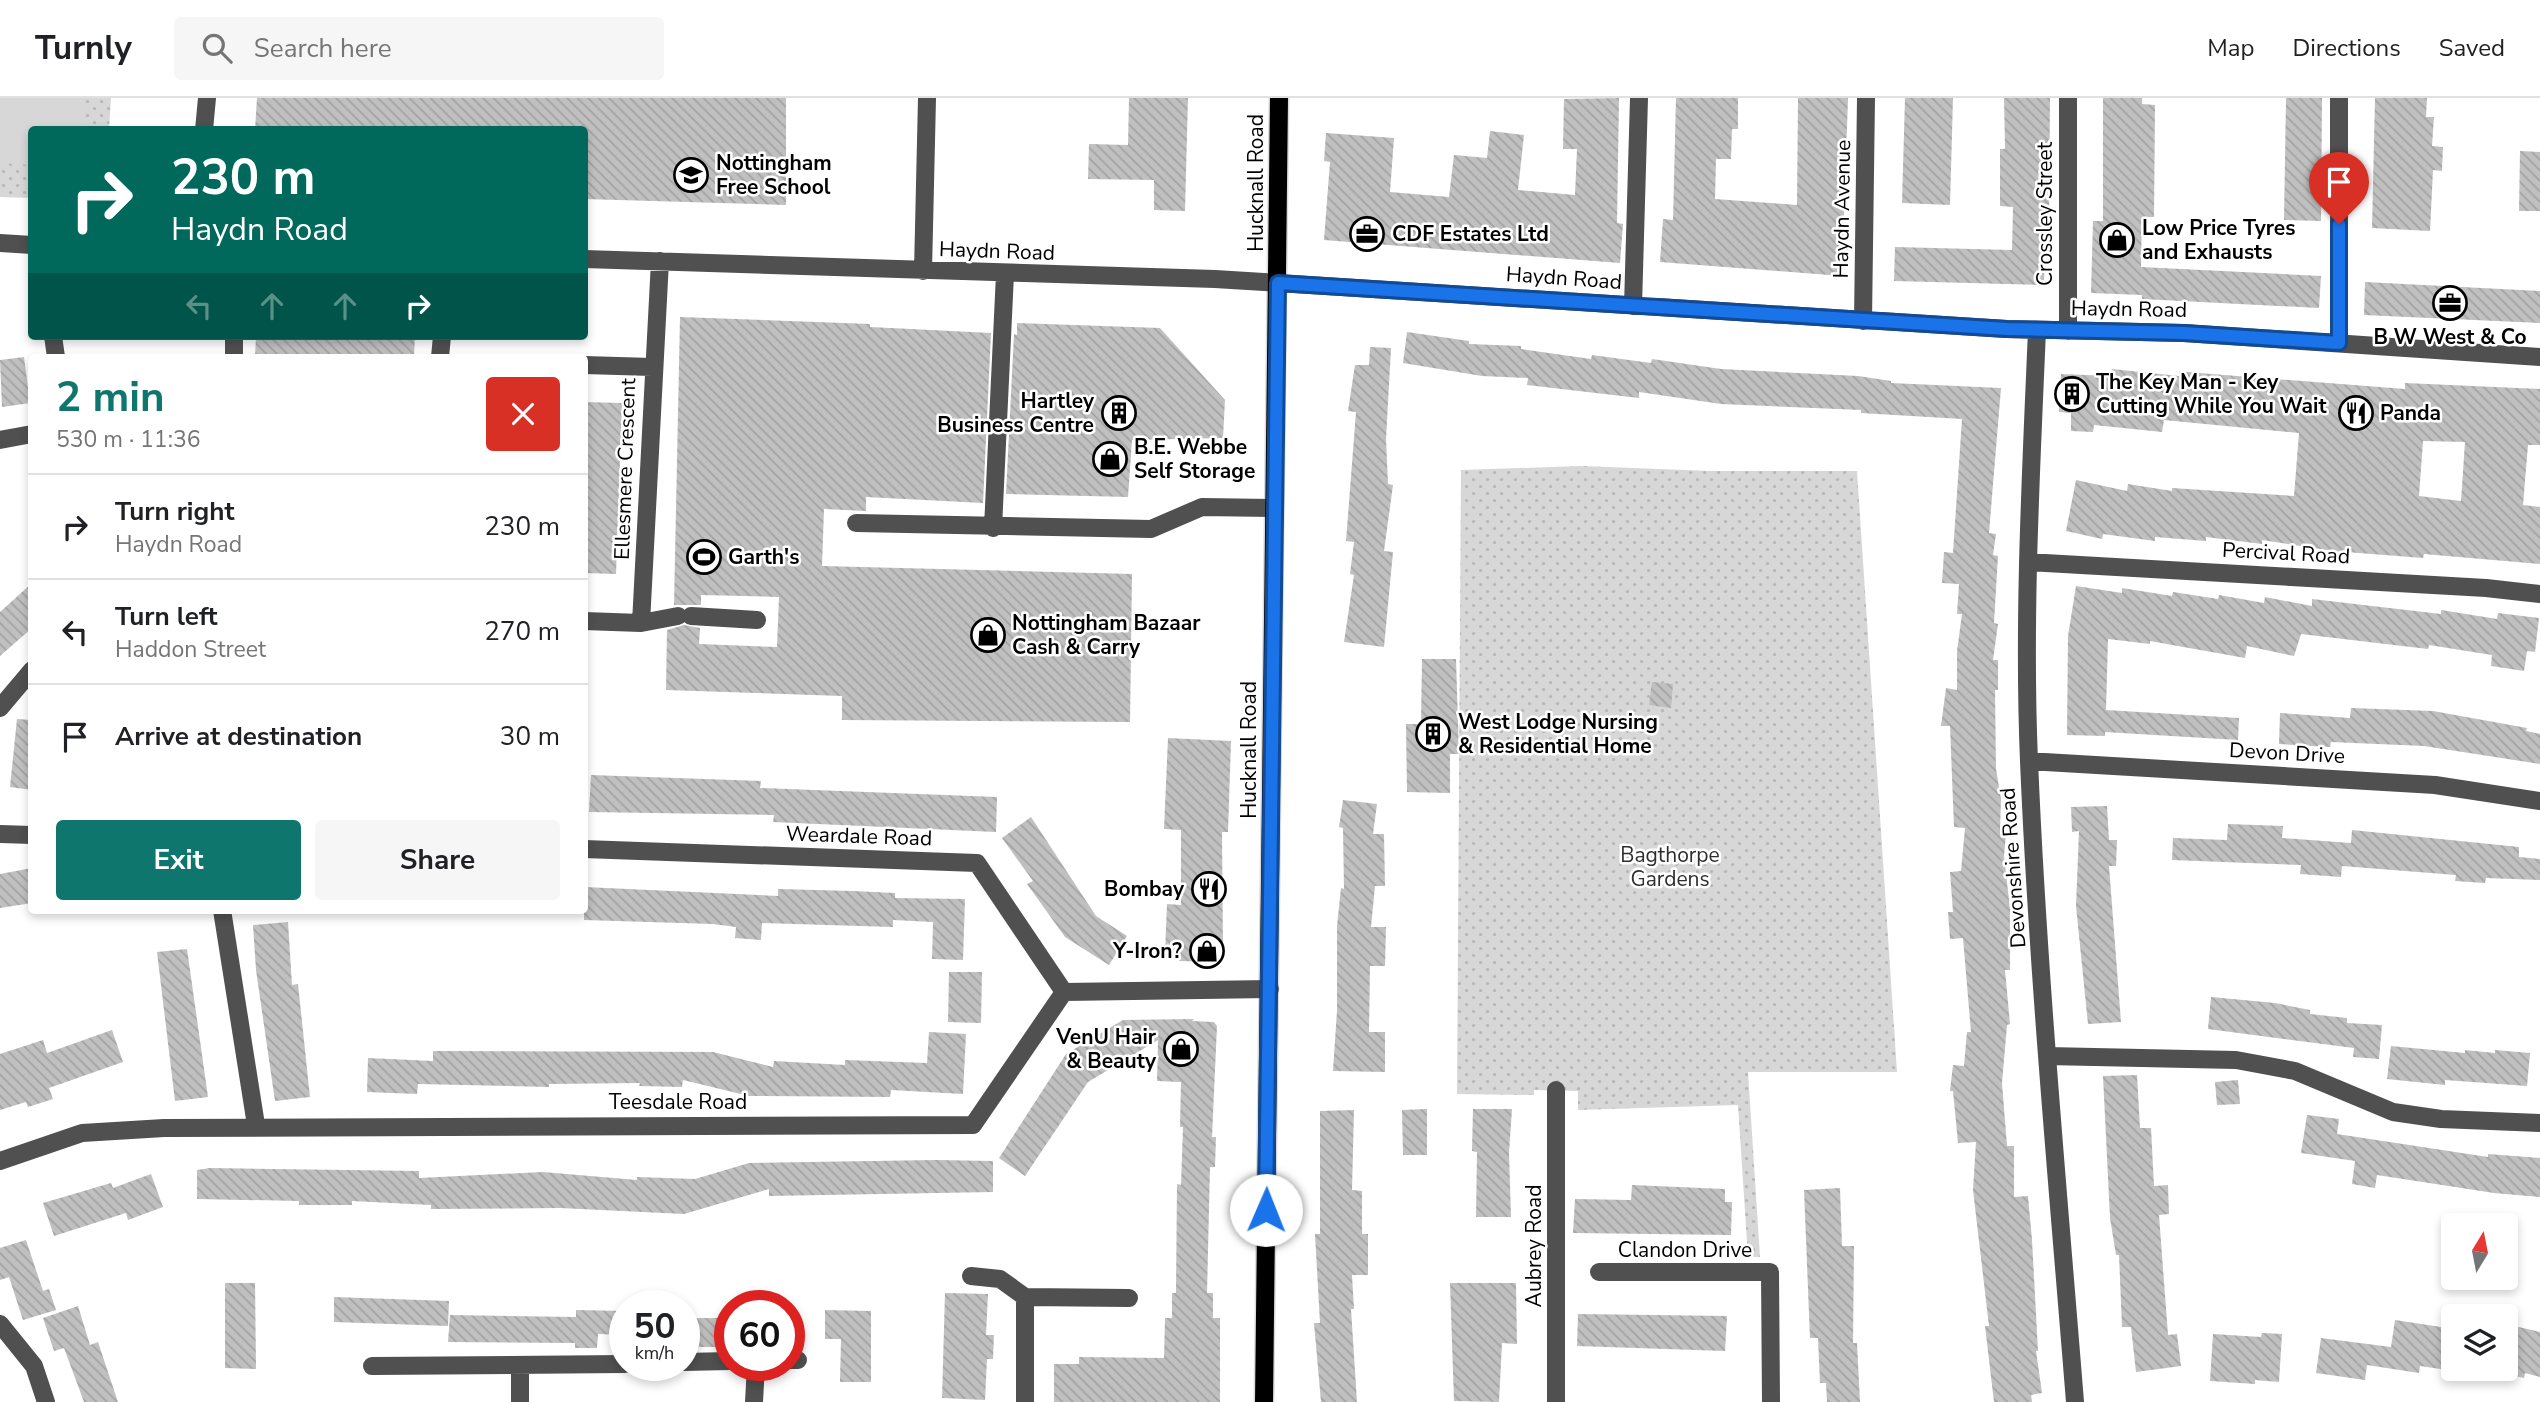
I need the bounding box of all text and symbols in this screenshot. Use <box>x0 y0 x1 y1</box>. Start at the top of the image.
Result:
search box <box>174 17 664 80</box>
text: Turnly <box>35 26 132 71</box>
icon: search <box>198 29 236 67</box>
text: Search here <box>254 31 392 66</box>
text: Map <box>2207 32 2254 64</box>
text: Directions <box>2292 32 2401 64</box>
text: Saved <box>2439 32 2505 64</box>
street label: Hucknall Road <box>1242 114 1270 252</box>
street label: Haydn Avenue <box>1827 139 1857 279</box>
street label: Crossley Street <box>2031 141 2059 286</box>
text: 230 m <box>171 144 315 211</box>
place label: Nottingham Free School <box>716 149 832 201</box>
pin <box>2309 152 2369 224</box>
icon: right <box>56 154 147 245</box>
school or university icon: Nottingham Free School <box>672 156 710 194</box>
icon: arrive <box>2320 163 2358 201</box>
text: Haydn Road <box>171 208 348 251</box>
place label: Low Price Tyres and Exhausts <box>2142 214 2295 266</box>
office icon: CDF Estates Ltd <box>1348 215 1386 253</box>
place label: CDF Estates Ltd <box>1392 220 1549 248</box>
shop icon: Low Price Tyres and Exhausts <box>2098 221 2136 259</box>
street label: Haydn Road <box>939 235 1055 267</box>
street label: Haydn Road <box>1505 260 1623 296</box>
office icon: B W West & Co <box>2431 284 2469 322</box>
icon: left <box>180 287 218 325</box>
icon: ahead <box>253 287 291 325</box>
icon: ahead <box>326 287 364 325</box>
icon: right <box>399 287 437 325</box>
street label: Haydn Road <box>2071 294 2187 324</box>
place label: B W West & Co <box>2373 323 2527 351</box>
place label: The Key Man - Key Cutting While You Wait <box>2096 368 2327 420</box>
text: 2 min <box>56 369 165 426</box>
building icon: The Key Man - Key Cutting While You Wait <box>2053 375 2091 413</box>
button: close <box>486 377 560 451</box>
street label: Ellesmere Crescent <box>608 377 642 560</box>
place label: Hartley Business Centre <box>937 387 1095 439</box>
building icon: Hartley Business Centre <box>1100 394 1138 432</box>
restaurant icon: Panda <box>2337 394 2375 432</box>
place label: Panda <box>2380 399 2441 427</box>
text: 530 m · 11:36 <box>56 424 201 455</box>
place label: B.E. Webbe Self Storage <box>1134 433 1255 485</box>
shop icon: B.E. Webbe Self Storage <box>1091 440 1129 478</box>
text: Turn right <box>115 494 234 529</box>
icon: right <box>56 508 94 546</box>
text: 230 m <box>484 509 560 544</box>
text: Haydn Road <box>115 529 242 560</box>
street label: Percival Road <box>2221 536 2351 570</box>
sports icon: Garth's <box>685 538 723 576</box>
place label: Garth's <box>728 543 799 571</box>
text: Turn left <box>115 599 218 634</box>
place label: Nottingham Bazaar Cash & Carry <box>1012 609 1201 661</box>
icon: left <box>56 613 94 651</box>
text: 270 m <box>484 614 560 649</box>
shop icon: Nottingham Bazaar Cash & Carry <box>969 616 1007 654</box>
text: Haddon Street <box>115 634 266 665</box>
street label: Hucknall Road <box>1235 681 1263 819</box>
place label: West Lodge Nursing & Residential Home <box>1458 708 1658 760</box>
building icon: West Lodge Nursing & Residential Home <box>1414 715 1452 753</box>
icon: arrive <box>56 718 94 756</box>
text: Arrive at destination <box>115 719 362 754</box>
text: 30 m <box>500 719 560 754</box>
street label: Devon Drive <box>2228 736 2346 770</box>
street label: Devonshire Road <box>1993 787 2033 949</box>
street label: Weardale Road <box>785 819 933 853</box>
button: Exit <box>56 820 301 900</box>
button: Share <box>315 820 560 900</box>
park label: Bagthorpe Gardens <box>1620 841 1720 893</box>
restaurant icon: Bombay <box>1190 870 1228 908</box>
place label: Bombay <box>1104 875 1185 903</box>
shop icon: Y-Iron? <box>1188 932 1226 970</box>
place label: Y-Iron? <box>1112 937 1182 965</box>
place label: VenU Hair & Beauty <box>1055 1023 1157 1075</box>
shop icon: VenU Hair & Beauty <box>1162 1030 1200 1068</box>
street label: Teesdale Road <box>609 1088 747 1116</box>
position arrow <box>1229 1173 1303 1247</box>
street label: Aubrey Road <box>1520 1185 1548 1307</box>
north arrow <box>2441 1213 2518 1290</box>
map controls <box>2441 1213 2518 1381</box>
street label: Clandon Drive <box>1618 1236 1752 1264</box>
speed limit sign: 60 <box>714 1290 805 1381</box>
text: 50 <box>633 1303 676 1350</box>
button: layers <box>2441 1304 2518 1381</box>
text: km/h <box>635 1341 674 1365</box>

